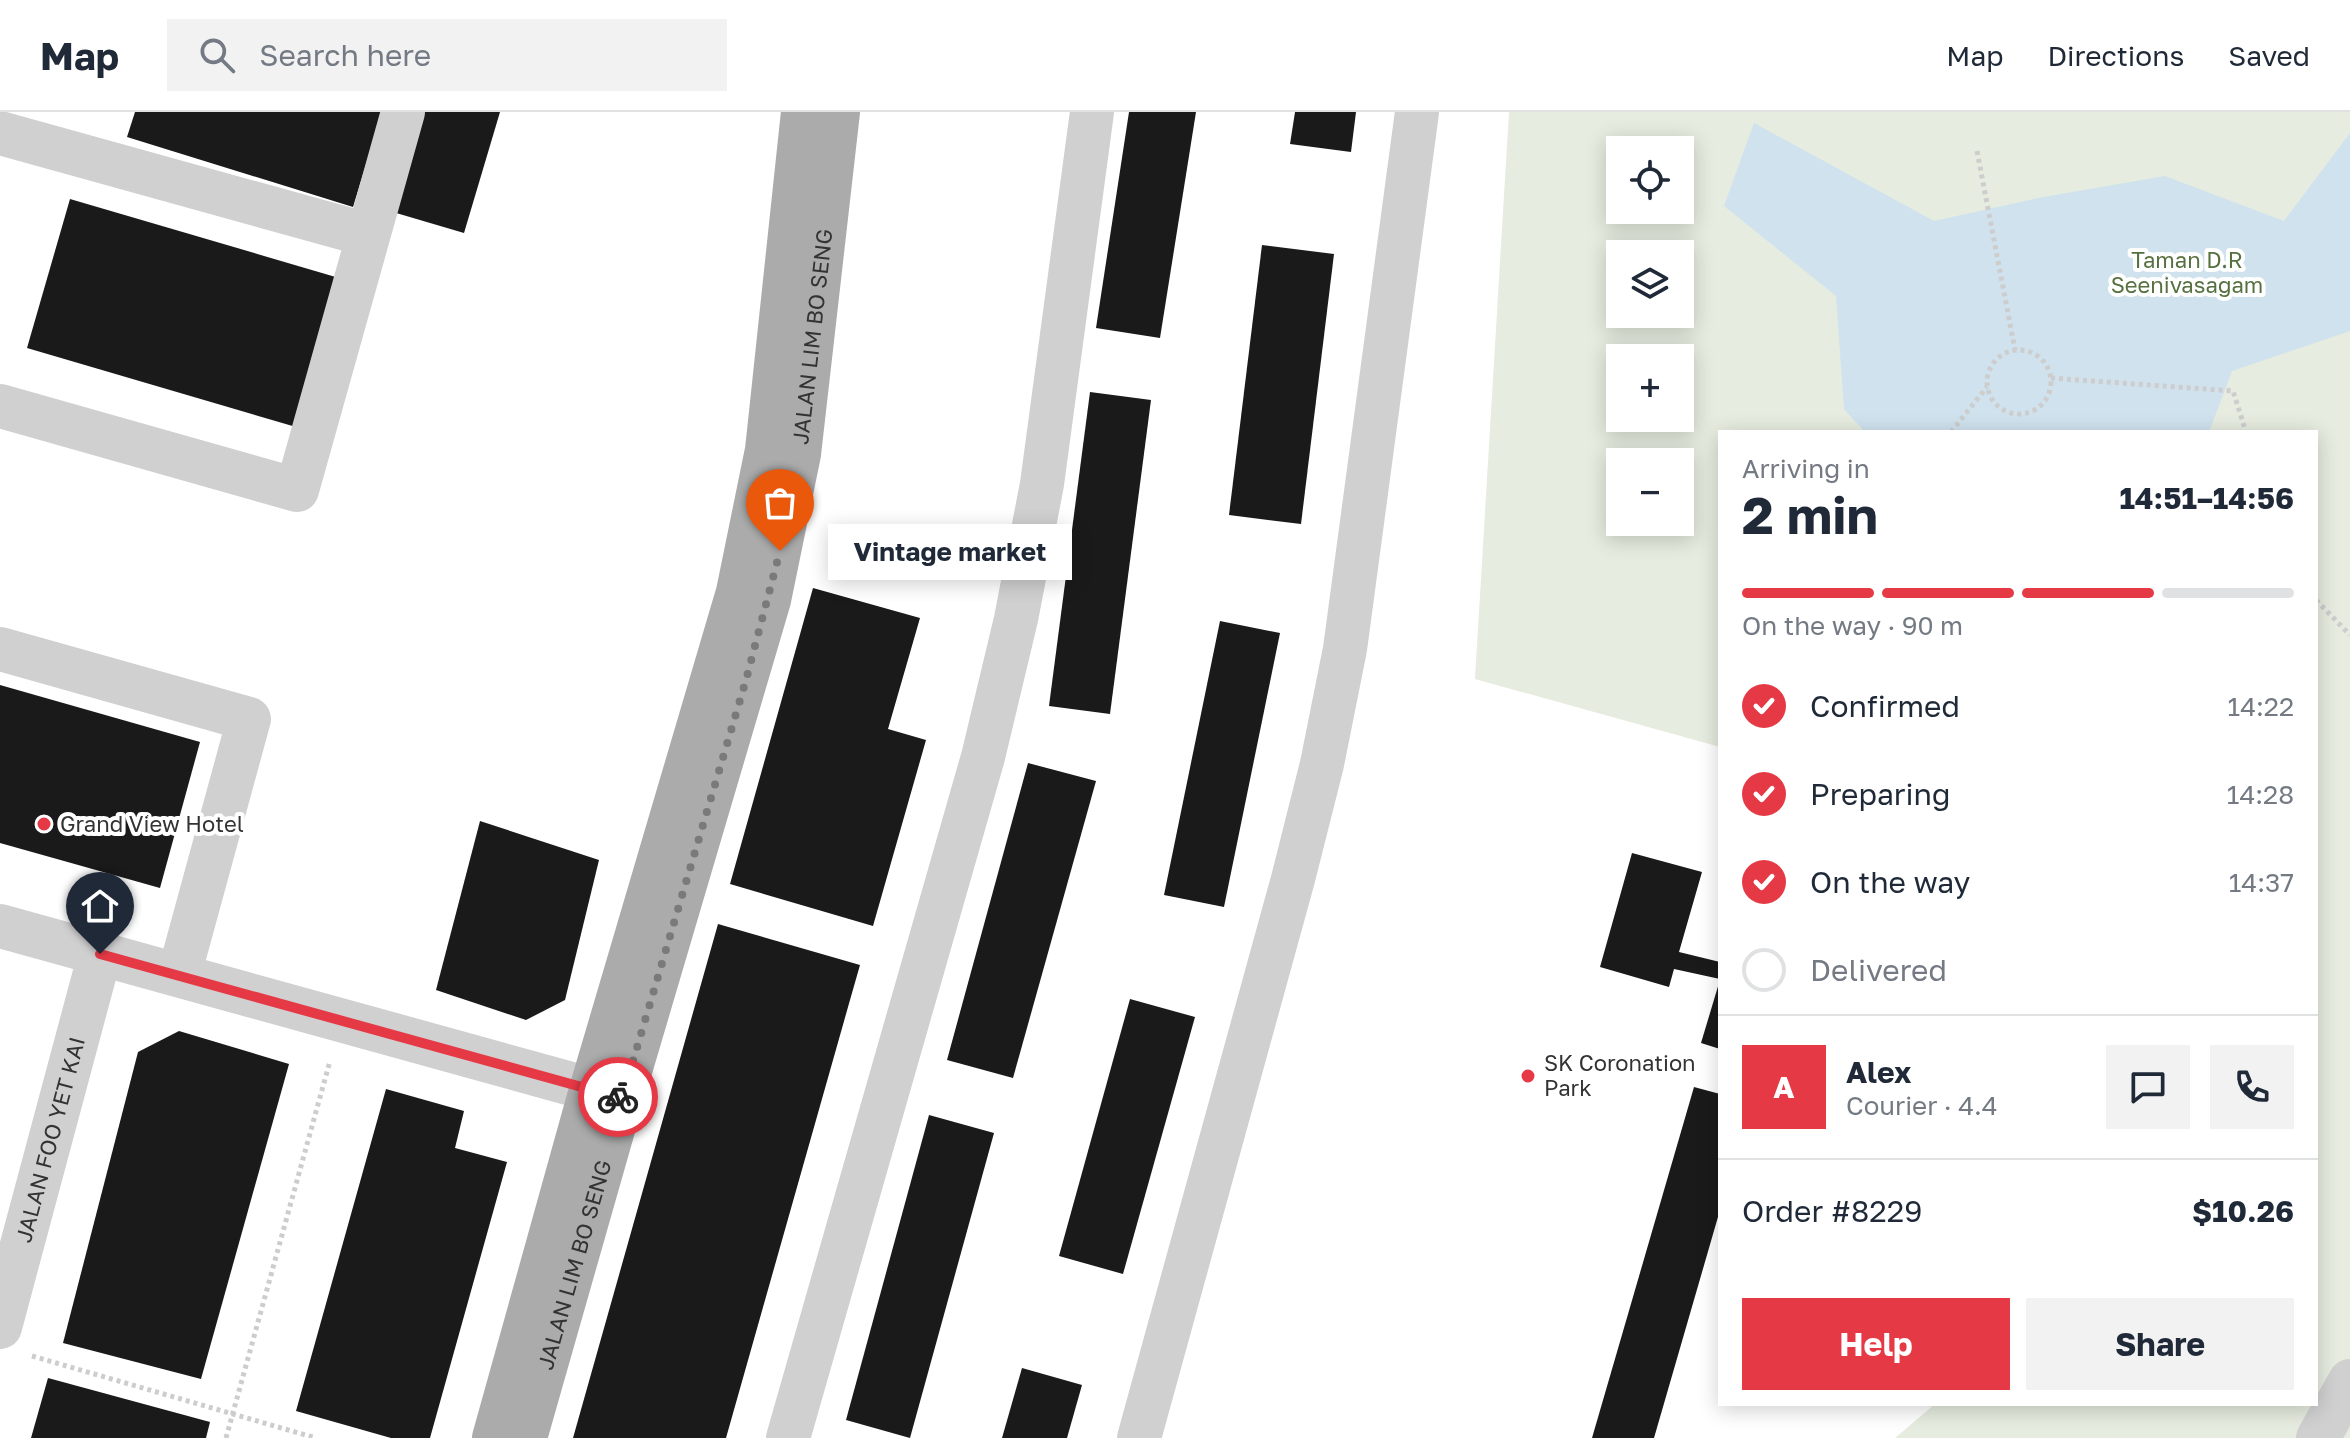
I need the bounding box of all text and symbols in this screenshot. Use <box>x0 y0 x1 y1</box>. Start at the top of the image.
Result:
search box <box>167 19 727 91</box>
text: Map <box>40 33 119 78</box>
icon: search <box>195 33 239 77</box>
text: Search here <box>259 37 431 73</box>
text: Map <box>1946 39 2003 72</box>
text: Directions <box>2047 39 2184 72</box>
text: Saved <box>2228 39 2310 72</box>
map controls <box>1606 136 1694 536</box>
button: locate <box>1606 136 1694 224</box>
street label: JALAN LIM BO SENG <box>786 227 838 446</box>
button: layers <box>1606 240 1694 328</box>
park label: Taman D.R Seenivasagam <box>2111 246 2263 298</box>
button: + <box>1606 344 1694 432</box>
button: − <box>1606 448 1694 536</box>
text: Arriving in <box>1742 453 1870 484</box>
pin <box>746 469 814 551</box>
text: 14:51–14:56 <box>2119 480 2294 516</box>
icon: bag <box>758 481 802 525</box>
text: 2 min <box>1742 483 1878 545</box>
callout: Vintage market <box>828 523 1072 579</box>
text: Vintage market <box>854 536 1046 567</box>
text: On the way · 90 m <box>1742 610 1963 641</box>
icon: check <box>1742 684 1786 728</box>
text: Confirmed <box>1810 688 1960 724</box>
text: 14:22 <box>2228 691 2294 722</box>
icon: check <box>1742 772 1786 816</box>
text: Preparing <box>1810 776 1951 812</box>
text: 14:28 <box>2227 779 2294 810</box>
place label: Grand View Hotel <box>60 810 244 837</box>
marker: Grand View Hotel <box>35 815 53 833</box>
icon: check <box>1742 860 1786 904</box>
text: On the way <box>1810 864 1970 900</box>
text: 14:37 <box>2229 867 2294 898</box>
pin <box>66 872 134 954</box>
icon: home <box>78 884 122 928</box>
text: Delivered <box>1810 952 1947 988</box>
street label: JALAN FOO YET KAI <box>9 1034 90 1245</box>
button: chat <box>2106 1045 2190 1129</box>
button: phone <box>2210 1045 2294 1129</box>
place label: SK Coronation Park <box>1544 1049 1696 1101</box>
text: Alex <box>1846 1054 1911 1090</box>
courier <box>578 1057 658 1137</box>
marker: SK Coronation Park <box>1519 1067 1537 1085</box>
text: A <box>1773 1069 1795 1105</box>
icon: bike <box>596 1075 640 1119</box>
text: Courier · 4.4 <box>1846 1090 1998 1121</box>
street label: JALAN LIM BO SENG <box>531 1157 617 1373</box>
text: Order #8229 <box>1742 1193 1922 1229</box>
text: $10.26 <box>2192 1193 2294 1229</box>
button: Help <box>1742 1298 2010 1390</box>
button: Share <box>2026 1298 2294 1390</box>

